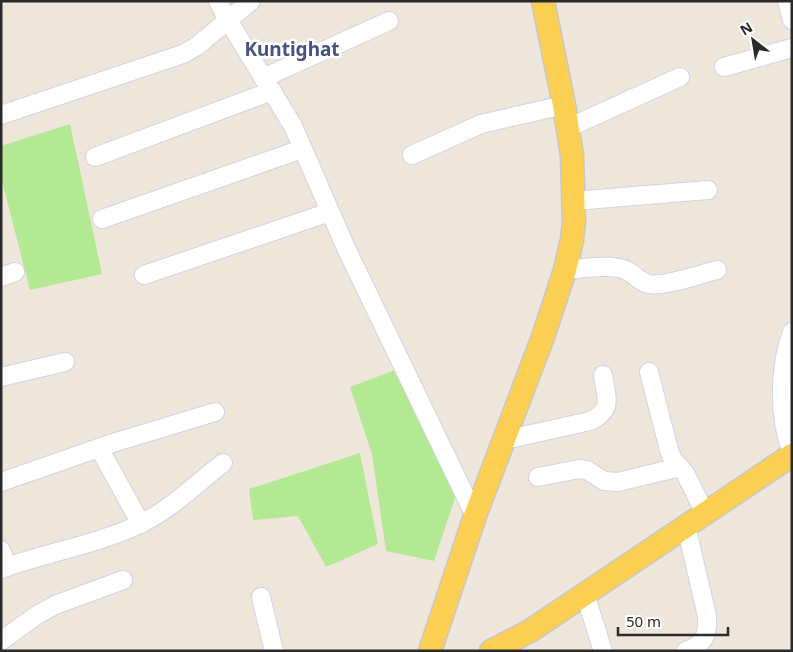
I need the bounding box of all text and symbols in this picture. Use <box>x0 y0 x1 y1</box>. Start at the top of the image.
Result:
north arrow <box>728 15 778 65</box>
text: N <box>736 17 756 40</box>
district label: Kuntighat <box>244 36 340 62</box>
scale bar <box>618 604 728 636</box>
text: 50 m <box>626 611 661 631</box>

